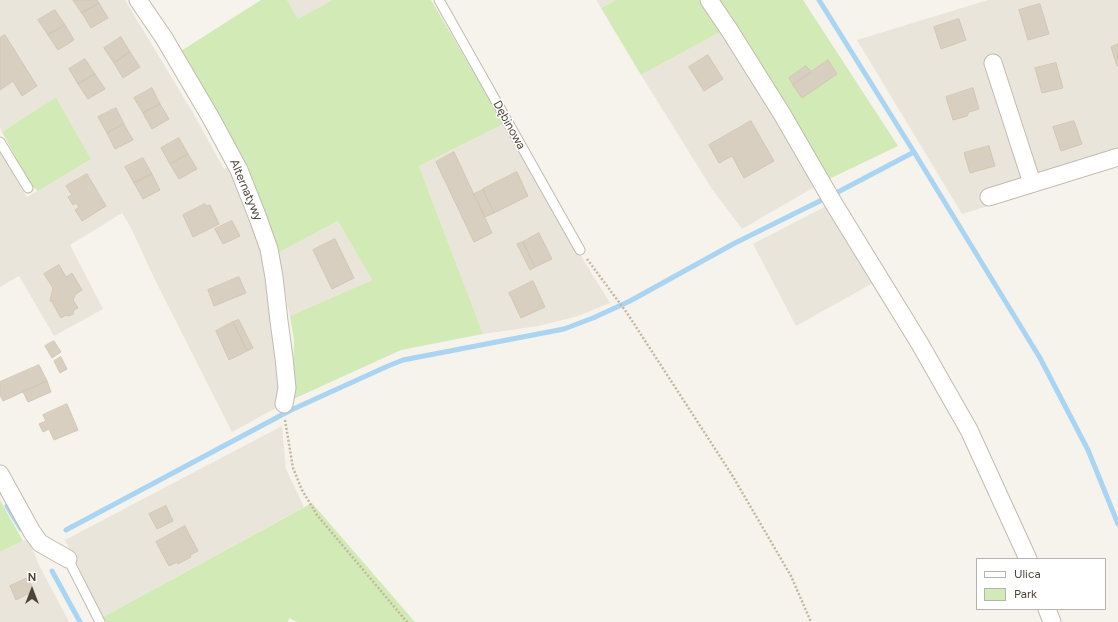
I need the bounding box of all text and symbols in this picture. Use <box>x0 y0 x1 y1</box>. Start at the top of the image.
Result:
street label: Dębinowa <box>490 98 528 152</box>
street label: Alternatywy <box>227 157 265 223</box>
legend <box>976 558 1106 610</box>
text: Ulica <box>1014 567 1041 581</box>
north arrow <box>12 570 52 610</box>
text: N <box>28 571 36 584</box>
text: Park <box>1014 587 1037 601</box>

